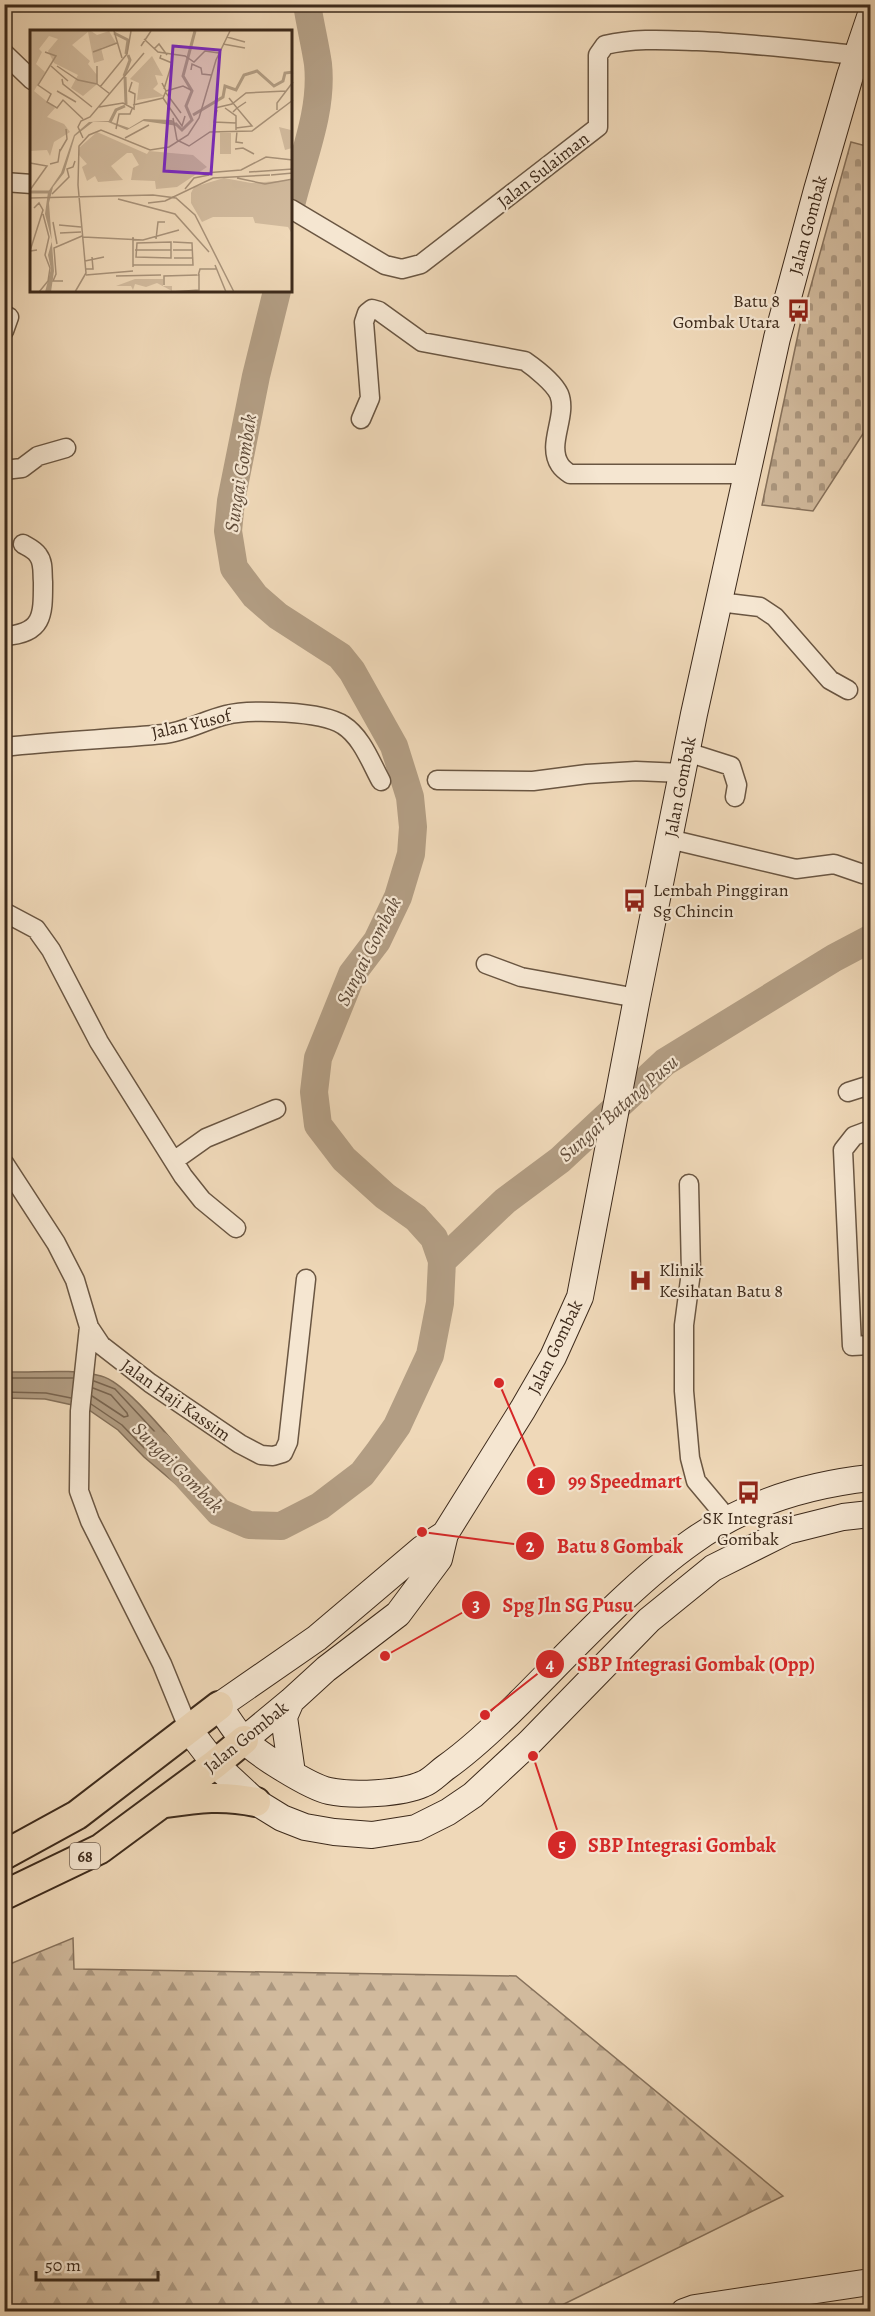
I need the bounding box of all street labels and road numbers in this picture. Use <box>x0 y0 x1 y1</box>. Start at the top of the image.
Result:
street label: Jalan Sulaiman <box>492 127 594 213</box>
street label: Jalan Gombak <box>783 173 833 277</box>
street label: Jalan Yusof <box>149 703 236 745</box>
street label: Jalan Gombak <box>658 735 702 839</box>
street label: Jalan Gombak <box>522 1296 588 1398</box>
street label: Jalan Haji Kassim <box>116 1353 236 1447</box>
street label: Jalan Gombak <box>199 1696 293 1778</box>
road number: 68 <box>70 1843 100 1869</box>

